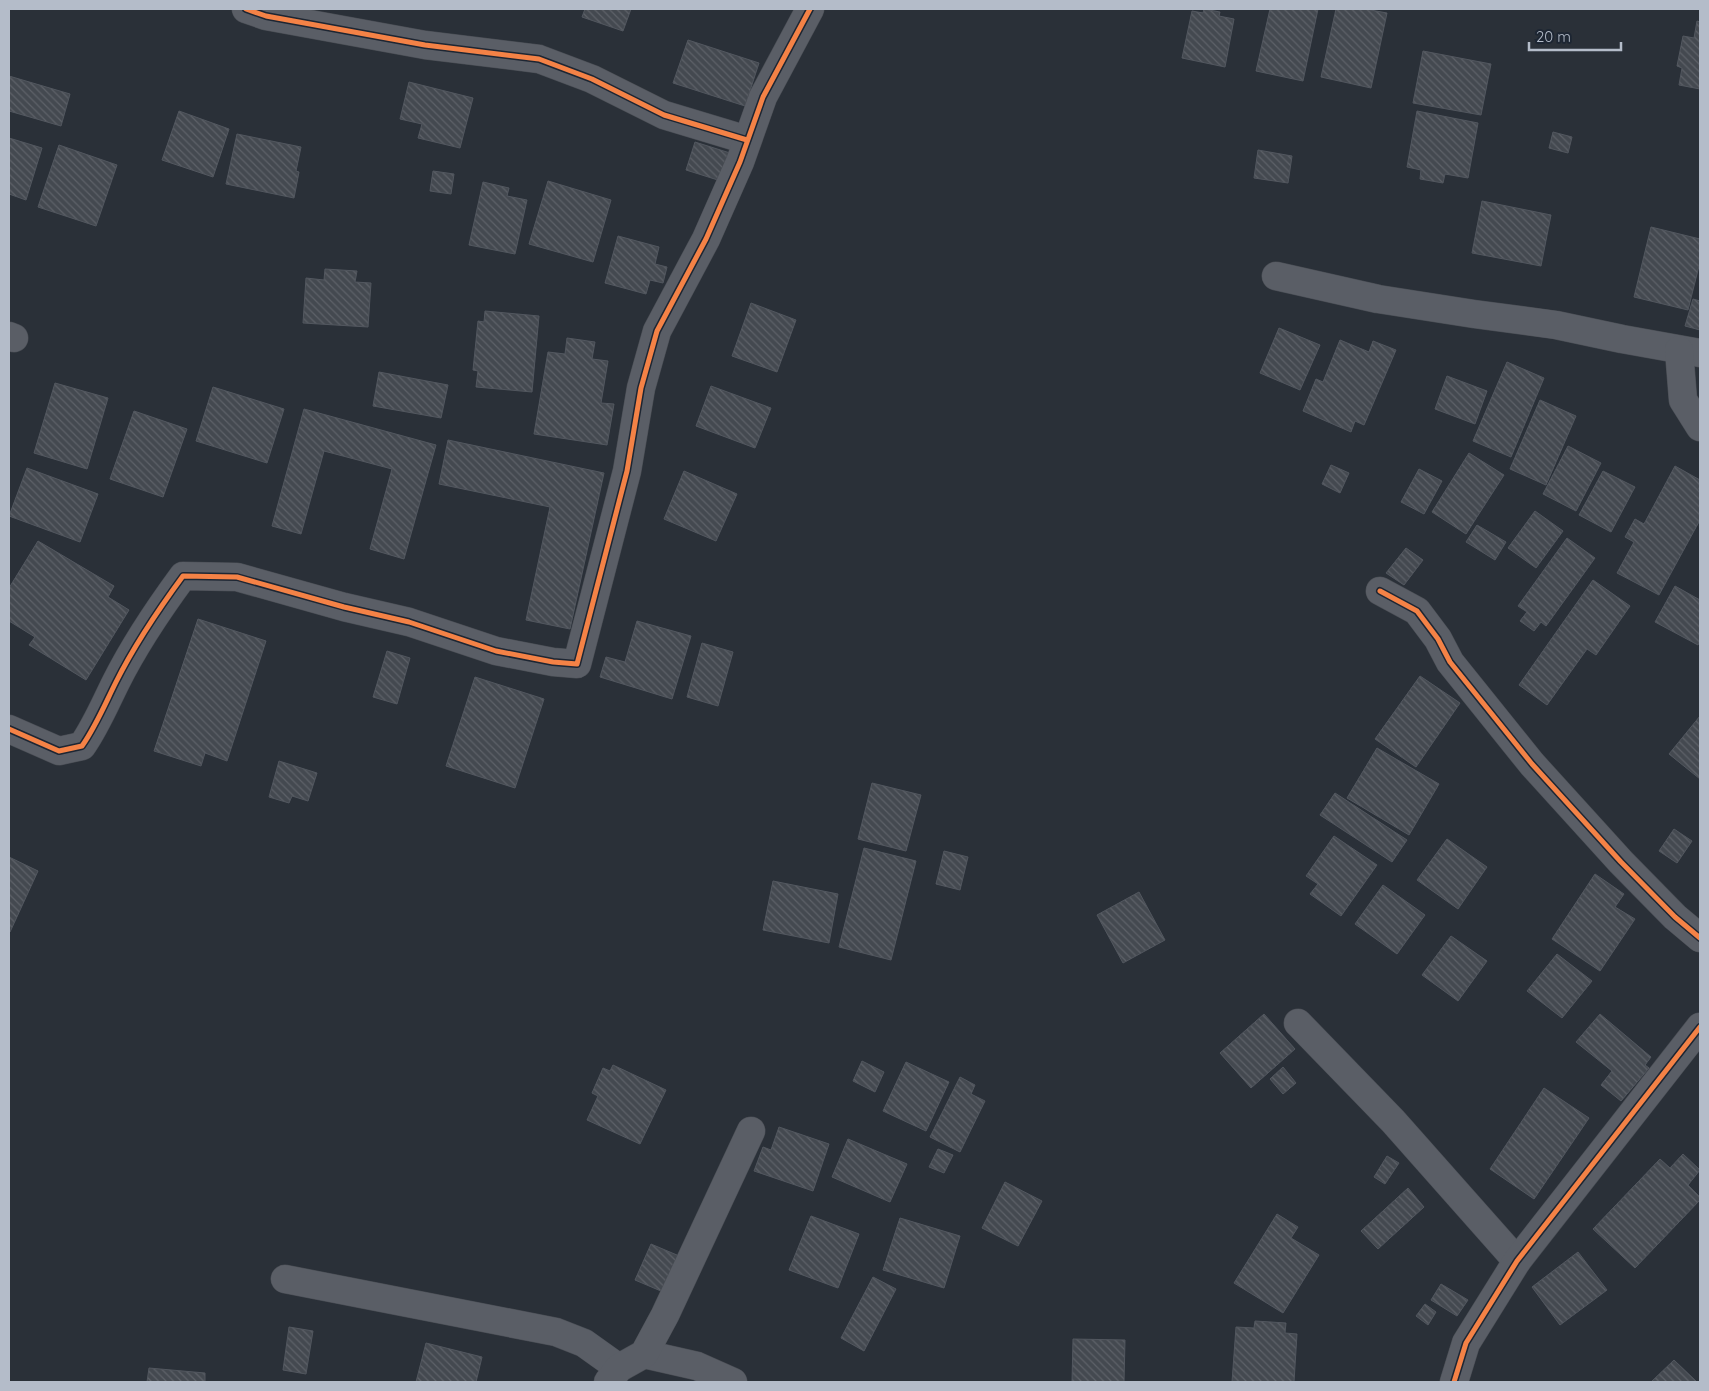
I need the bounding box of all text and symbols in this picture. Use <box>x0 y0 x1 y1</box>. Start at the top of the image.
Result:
scale bar <box>1529 20 1622 52</box>
text: 20 m <box>1536 27 1571 46</box>

